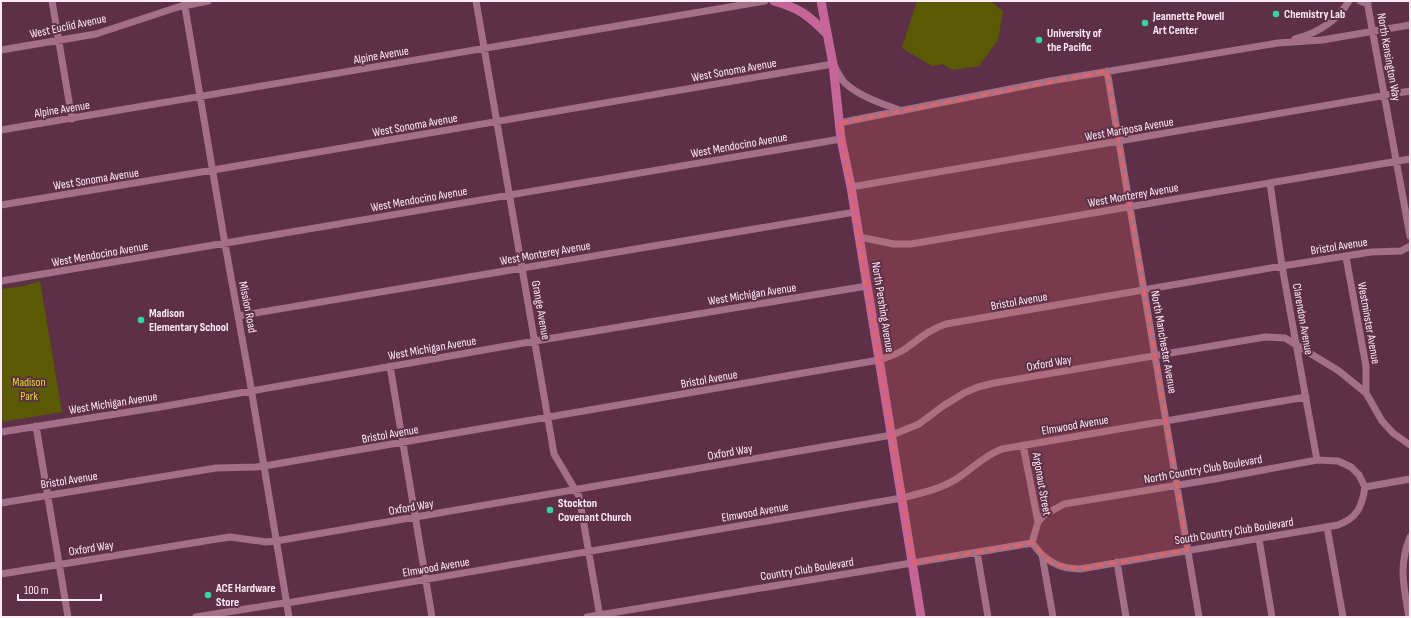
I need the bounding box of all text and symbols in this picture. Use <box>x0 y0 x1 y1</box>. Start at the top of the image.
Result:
place label: Chemistry Lab <box>1284 7 1345 22</box>
place label: Jeannette Powell Art Center <box>1152 9 1224 38</box>
marker: Chemistry Lab <box>1271 9 1281 19</box>
street label: West Euclid Avenue <box>28 11 108 42</box>
street label: North Kensington Way <box>1373 12 1404 103</box>
marker: Jeannette Powell Art Center <box>1140 18 1150 28</box>
place label: University of the Pacific <box>1047 26 1102 55</box>
marker: University of the Pacific <box>1034 35 1044 45</box>
street label: Alpine Avenue <box>351 43 410 68</box>
street label: West Sonoma Avenue <box>690 56 778 85</box>
street label: Alpine Avenue <box>32 98 91 121</box>
street label: West Sonoma Avenue <box>371 111 459 140</box>
street label: West Mariposa Avenue <box>1084 114 1175 145</box>
street label: West Mendocino Avenue <box>690 130 789 161</box>
street label: West Sonoma Avenue <box>52 165 140 194</box>
street label: West Monterey Avenue <box>1087 180 1180 211</box>
street label: West Mendocino Avenue <box>370 184 469 215</box>
street label: Bristol Avenue <box>1310 235 1369 258</box>
street label: West Monterey Avenue <box>499 238 592 269</box>
street label: West Mendocino Avenue <box>51 239 150 270</box>
street label: North Pershing Avenue <box>868 261 897 354</box>
street label: Grange Avenue <box>528 279 553 341</box>
street label: Mission Road <box>235 280 260 334</box>
street label: West Michigan Avenue <box>707 280 798 309</box>
street label: Westminster Avenue <box>1354 281 1383 365</box>
street label: Clarendon Avenue <box>1289 282 1316 356</box>
street label: Bristol Avenue <box>990 289 1049 314</box>
street label: North Manchester Avenue <box>1147 289 1180 395</box>
place label: Madison Elementary School <box>149 306 229 335</box>
marker: Madison Elementary School <box>136 315 146 325</box>
street label: West Michigan Avenue <box>387 333 478 364</box>
street label: Oxford Way <box>1025 352 1073 375</box>
street label: Bristol Avenue <box>680 367 739 392</box>
park label: Madison Park <box>12 375 46 404</box>
street label: West Michigan Avenue <box>68 389 159 418</box>
street label: Elmwood Avenue <box>1040 412 1110 439</box>
street label: Bristol Avenue <box>361 422 420 447</box>
street label: Oxford Way <box>706 441 754 464</box>
street label: Argonaut Street <box>1028 450 1054 517</box>
street label: North Country Club Boulevard <box>1143 452 1263 487</box>
street label: Bristol Avenue <box>40 469 99 492</box>
street label: Oxford Way <box>387 496 435 519</box>
place label: Stockton Covenant Church <box>558 496 631 525</box>
street label: Elmwood Avenue <box>720 499 790 526</box>
marker: Stockton Covenant Church <box>545 505 555 515</box>
street label: South Country Club Boulevard <box>1174 515 1295 548</box>
street label: Oxford Way <box>67 537 115 559</box>
street label: Elmwood Avenue <box>401 554 471 581</box>
street label: Country Club Boulevard <box>759 555 855 584</box>
scale bar <box>18 576 101 602</box>
place label: ACE Hardware Store <box>215 581 276 610</box>
text: 100 m <box>24 583 49 598</box>
marker: ACE Hardware Store <box>203 590 213 600</box>

